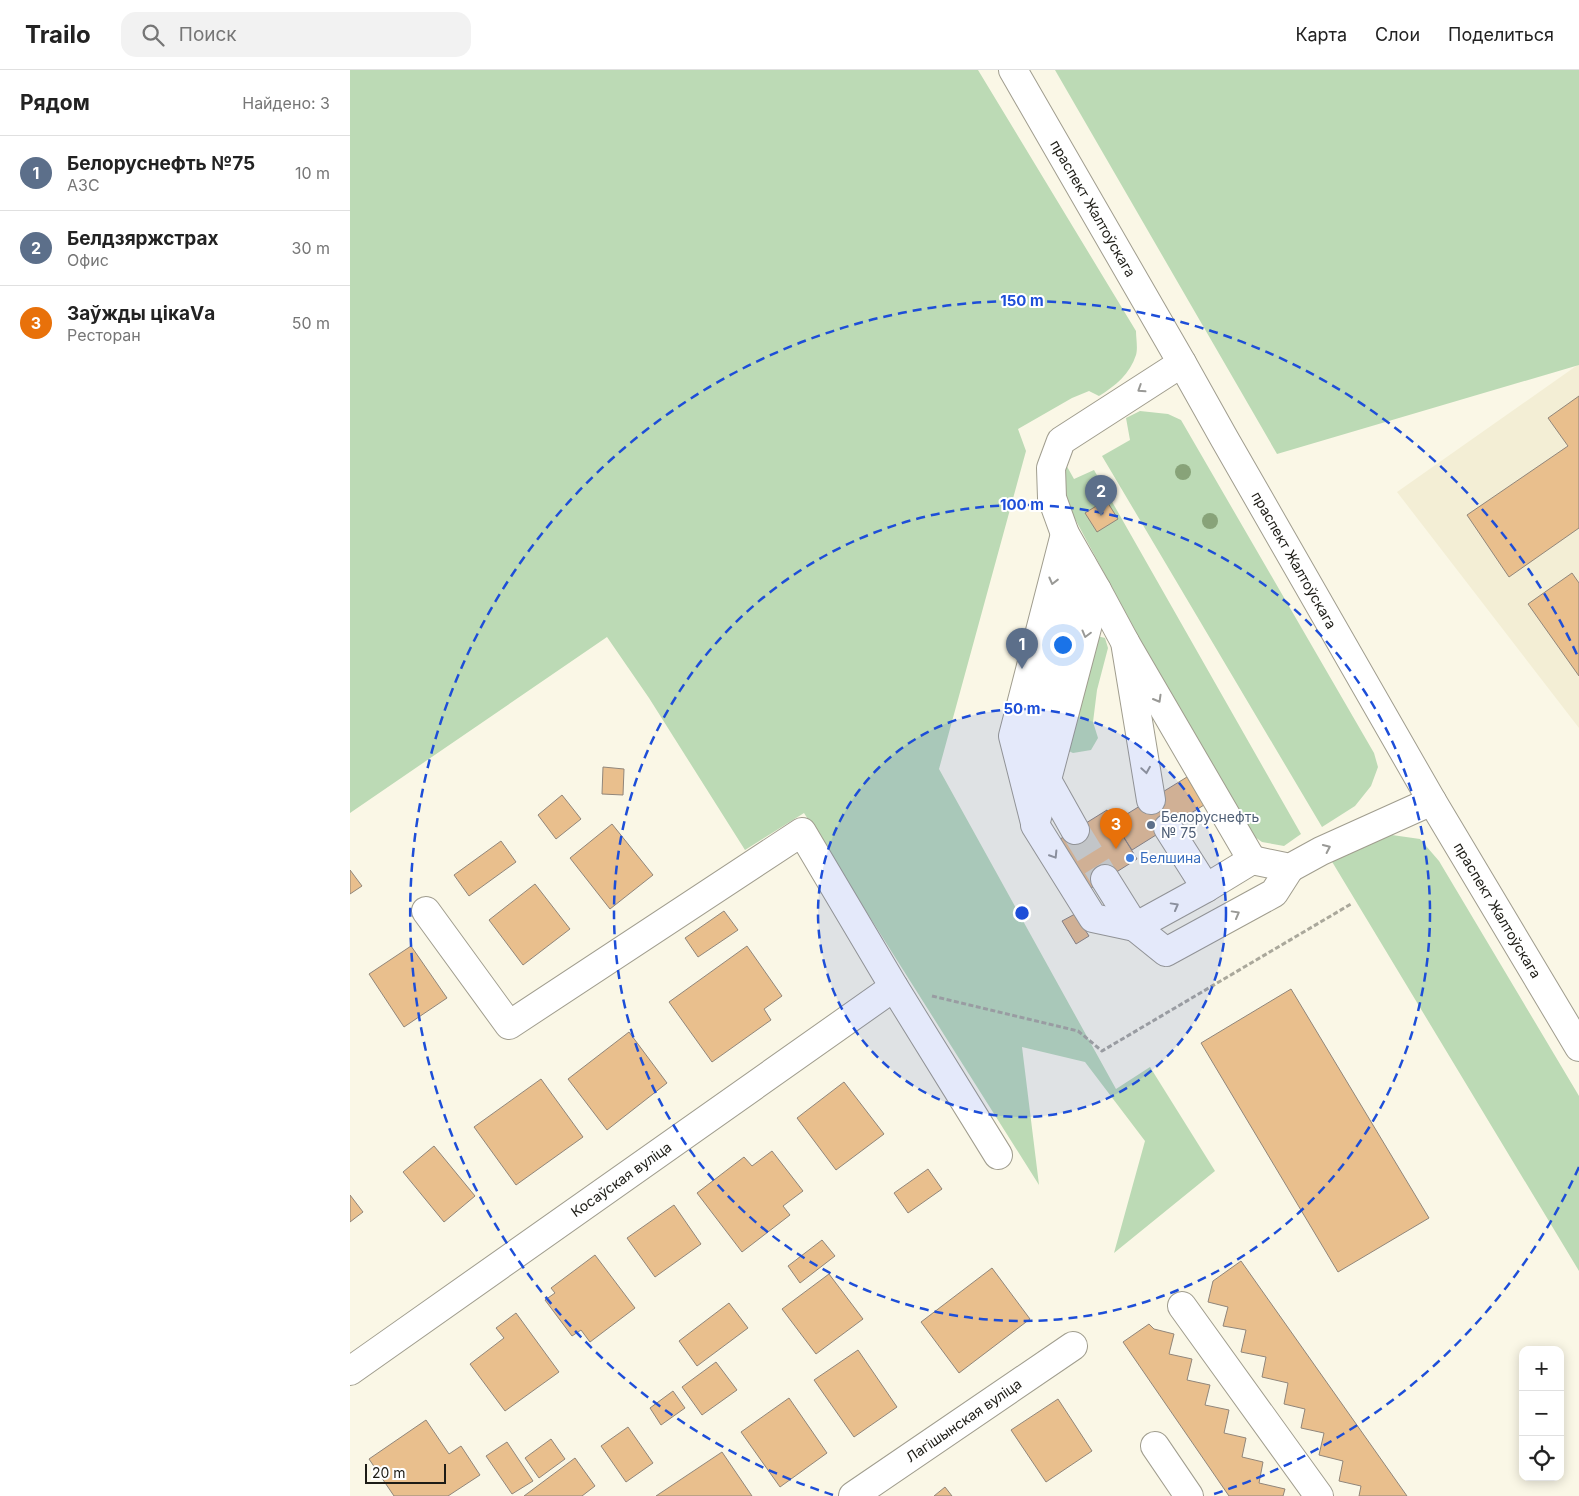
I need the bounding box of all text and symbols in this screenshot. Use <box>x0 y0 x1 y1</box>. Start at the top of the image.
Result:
search box <box>121 12 471 57</box>
text: Trailo <box>25 20 91 49</box>
icon: search <box>139 21 167 49</box>
text: Поиск <box>179 23 237 46</box>
text: Карта <box>1295 24 1347 45</box>
text: Слои <box>1375 24 1420 45</box>
text: Поделиться <box>1448 24 1554 45</box>
text: Рядом <box>20 90 90 115</box>
text: Найдено: 3 <box>242 93 330 113</box>
street label: праспект Жалтоўскага <box>1047 137 1140 280</box>
text: Белоруснефть №75 <box>67 152 255 175</box>
text: 1 <box>33 163 39 183</box>
text: 10 m <box>295 163 330 183</box>
text: АЗС <box>67 175 100 195</box>
text: Белдзяржстрах <box>67 227 218 250</box>
text: 2 <box>31 238 41 258</box>
text: 30 m <box>292 238 330 258</box>
text: Офис <box>67 250 109 270</box>
text: 150 m <box>1000 291 1044 310</box>
text: Заўжды цікаVа <box>67 302 215 325</box>
text: 3 <box>31 313 41 333</box>
text: 50 m <box>292 313 330 333</box>
text: Ресторан <box>67 325 141 345</box>
one-way arrow <box>1138 383 1147 392</box>
pin: 2 <box>1085 475 1117 516</box>
street label: праспект Жалтоўскага <box>1248 488 1340 632</box>
text: 100 m <box>1000 495 1044 514</box>
one-way arrow <box>1048 577 1059 586</box>
pin: 1 <box>1006 628 1038 669</box>
one-way arrow <box>1081 630 1091 638</box>
your location <box>1050 632 1076 658</box>
one-way arrow <box>1152 694 1162 703</box>
text: 50 m <box>1004 699 1040 718</box>
one-way arrow <box>1140 766 1150 775</box>
pin: 3 <box>1100 808 1132 849</box>
place label: Белоруснефть № 75 <box>1161 808 1259 841</box>
marker: Белоруснефть № 75 <box>1145 819 1157 831</box>
street label: праспект Жалтоўскага <box>1451 839 1545 981</box>
one-way arrow <box>1322 844 1331 854</box>
place label: Белшина <box>1140 849 1201 866</box>
one-way arrow <box>1047 850 1057 859</box>
marker: Белшина <box>1124 852 1136 864</box>
one-way arrow <box>1169 902 1178 912</box>
centre of rings <box>1013 904 1031 922</box>
one-way arrow <box>1230 910 1239 920</box>
street label: Косаўская вуліца <box>568 1138 674 1220</box>
map controls <box>1519 1346 1564 1481</box>
button: + <box>1519 1346 1564 1391</box>
street label: Лагішынская вуліца <box>902 1375 1024 1465</box>
button: − <box>1519 1391 1564 1436</box>
button: locate <box>1519 1436 1564 1481</box>
scale bar <box>365 1461 446 1484</box>
text: 20 m <box>372 1464 406 1481</box>

